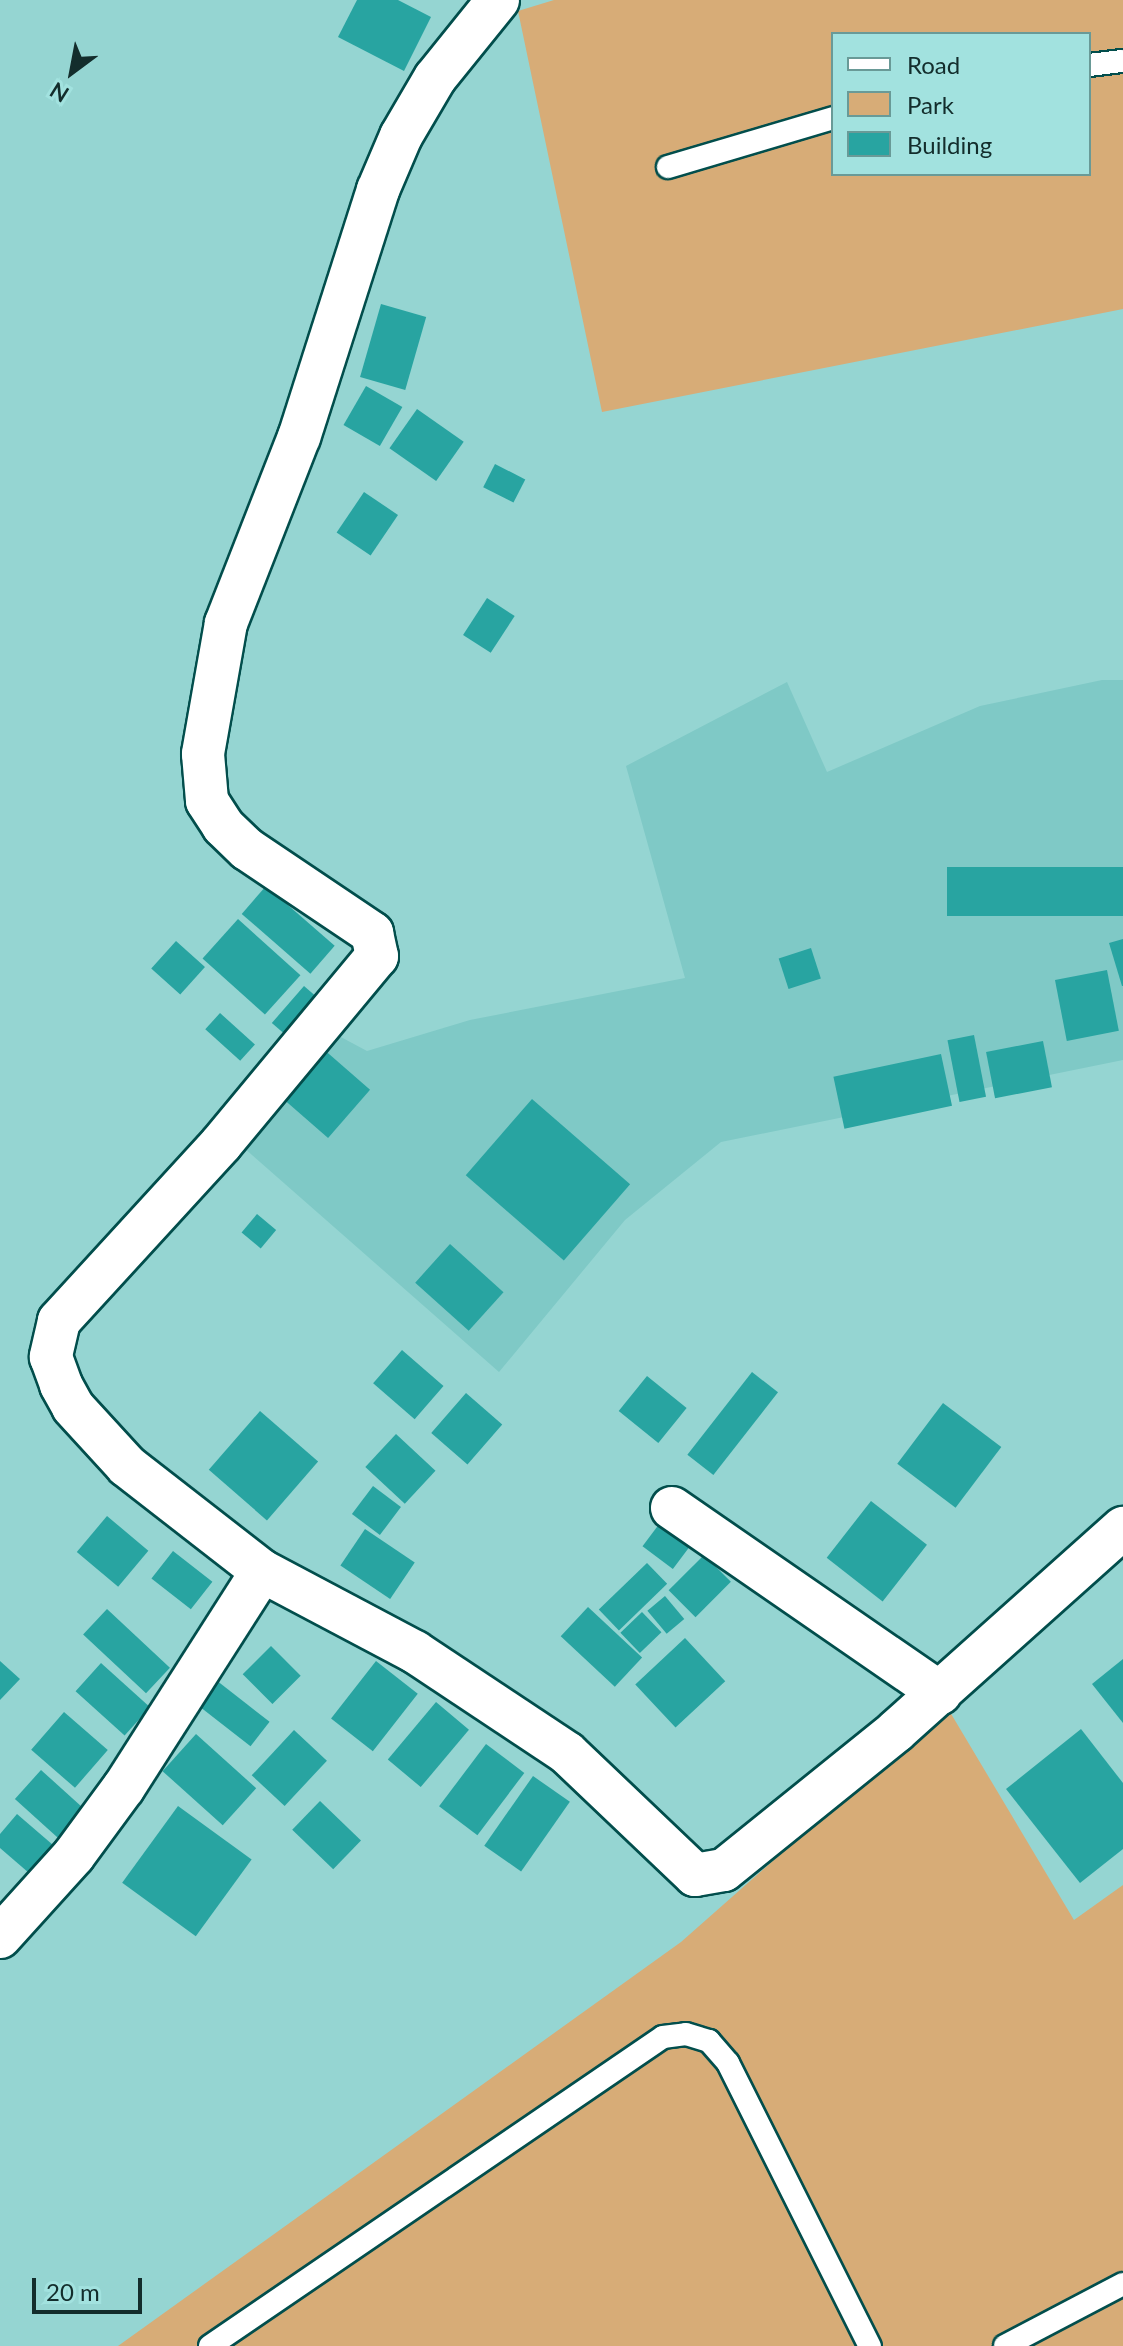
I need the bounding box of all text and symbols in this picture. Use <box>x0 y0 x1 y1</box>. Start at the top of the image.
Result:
north arrow <box>32 32 112 112</box>
legend <box>831 32 1091 176</box>
text: Road <box>907 50 960 79</box>
text: N <box>45 77 73 109</box>
text: Park <box>907 90 954 119</box>
text: Building <box>907 130 992 159</box>
scale bar <box>36 2262 146 2312</box>
text: 20 m <box>46 2277 100 2306</box>

